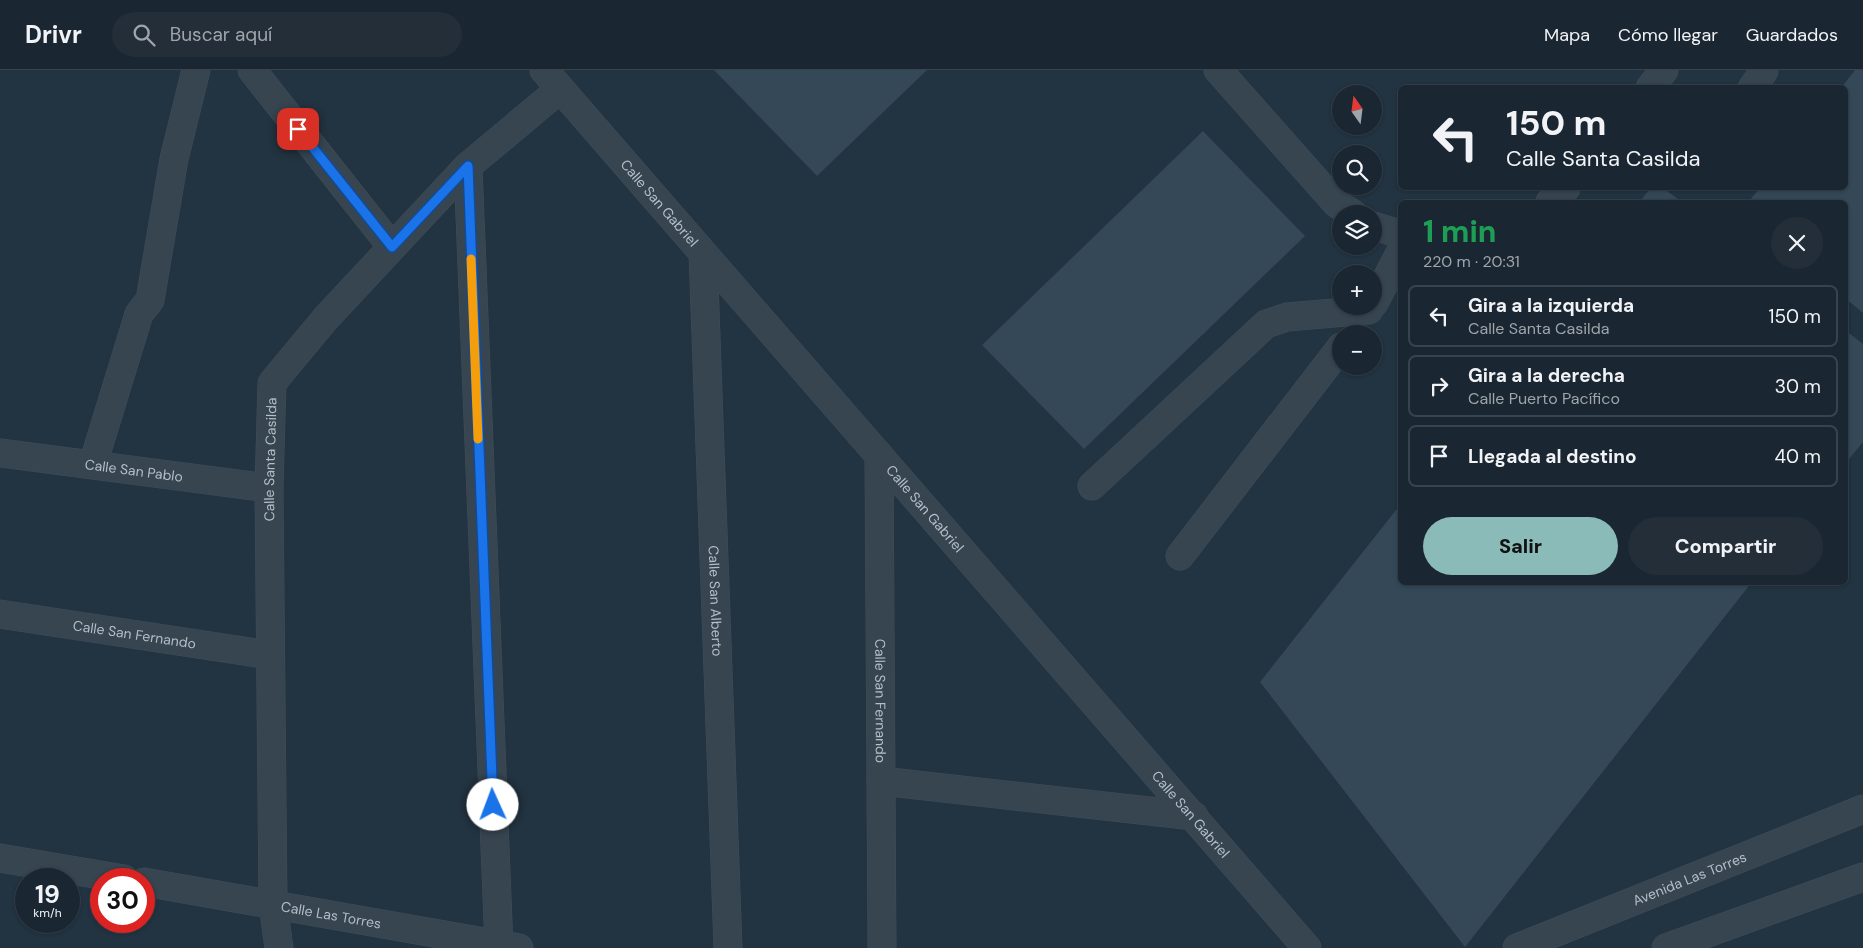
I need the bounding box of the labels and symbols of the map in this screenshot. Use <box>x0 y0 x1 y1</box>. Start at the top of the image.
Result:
north arrow <box>1332 85 1382 135</box>
pin <box>277 108 319 150</box>
street label: Calle San Gabriel <box>617 156 702 250</box>
street label: Calle Santa Casilda <box>260 397 281 521</box>
street label: Calle San Pablo <box>84 455 184 486</box>
street label: Calle San Gabriel <box>882 461 968 556</box>
street label: Calle San Alberto <box>705 545 727 657</box>
street label: Calle San Fernando <box>72 616 197 653</box>
street label: Calle San Fernando <box>871 639 890 763</box>
street label: Calle San Gabriel <box>1148 767 1234 862</box>
position arrow <box>466 778 518 830</box>
street label: Avenida Las Torres <box>1630 848 1749 910</box>
speed limit sign: 30 <box>90 868 155 933</box>
street label: Calle Las Torres <box>280 897 383 933</box>

